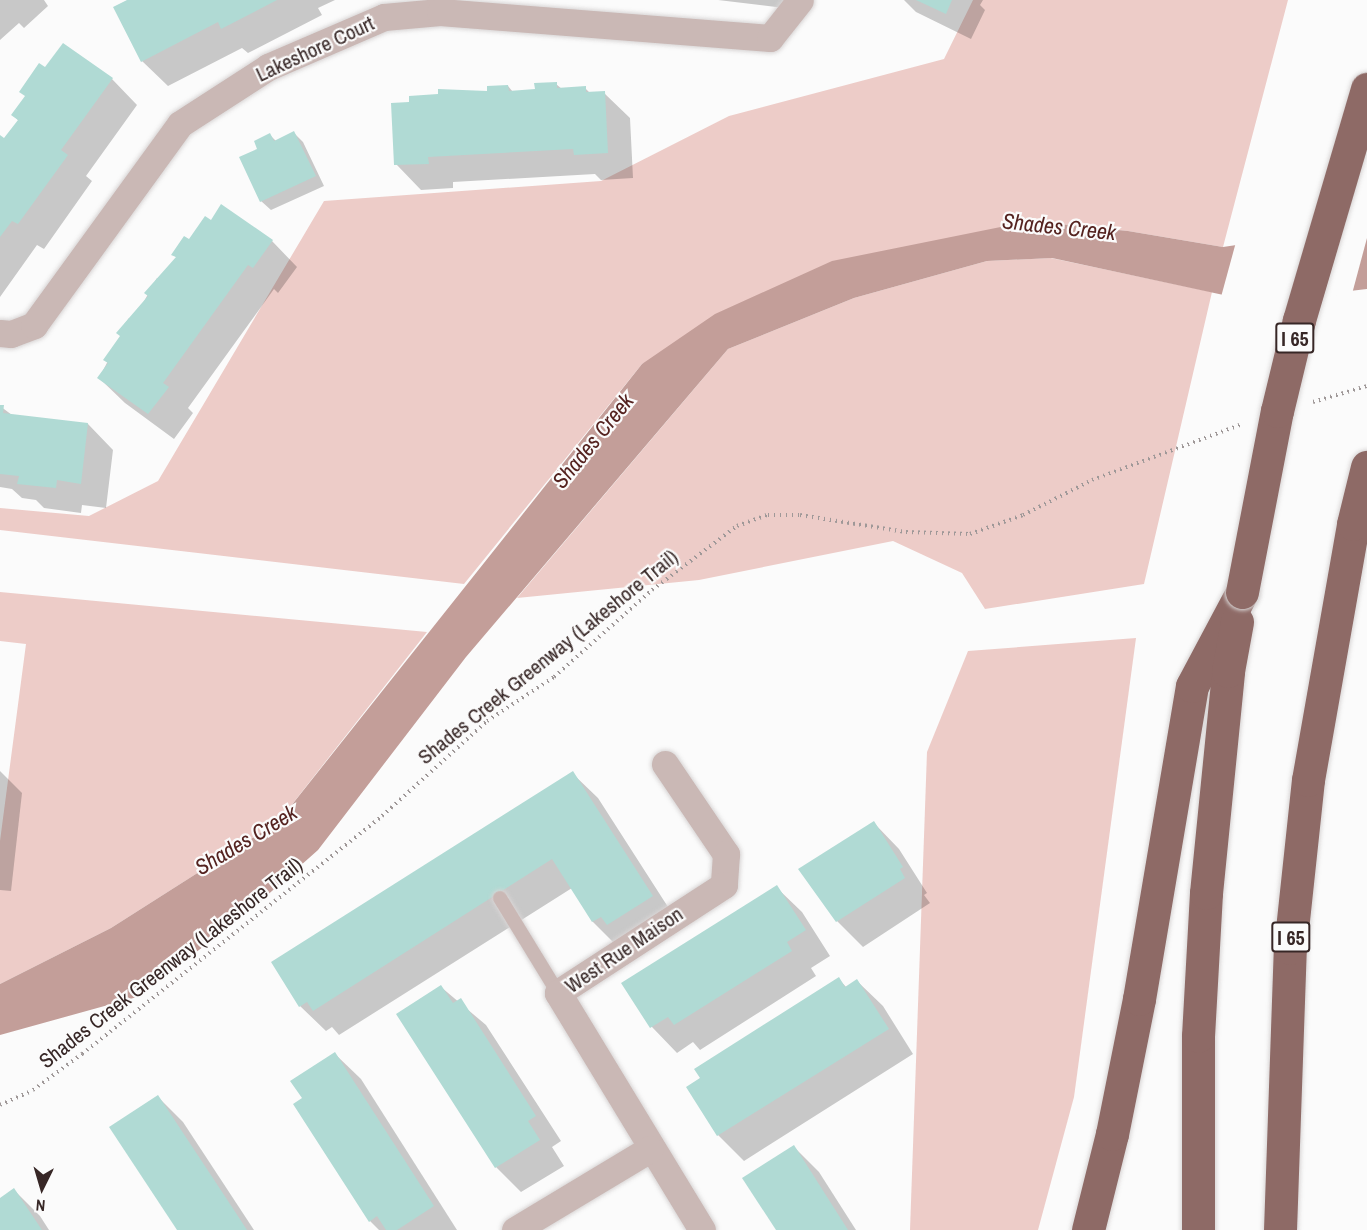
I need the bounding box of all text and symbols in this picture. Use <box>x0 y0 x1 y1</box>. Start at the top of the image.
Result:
street label: Lakeshore Court <box>252 11 378 87</box>
water label: Shades Creek <box>1001 208 1117 246</box>
road number: I 65 <box>1274 321 1316 355</box>
water label: Shades Creek <box>547 388 639 494</box>
street label: Shades Creek Greenway (Lakeshore Trail) <box>413 544 683 770</box>
water label: Shades Creek <box>190 799 302 881</box>
street label: Shades Creek Greenway (Lakeshore Trail) <box>34 852 308 1074</box>
street label: West Rue Maison <box>560 901 688 999</box>
road number: I 65 <box>1270 920 1312 954</box>
north arrow <box>12 1158 72 1218</box>
text: N <box>35 1195 46 1217</box>

